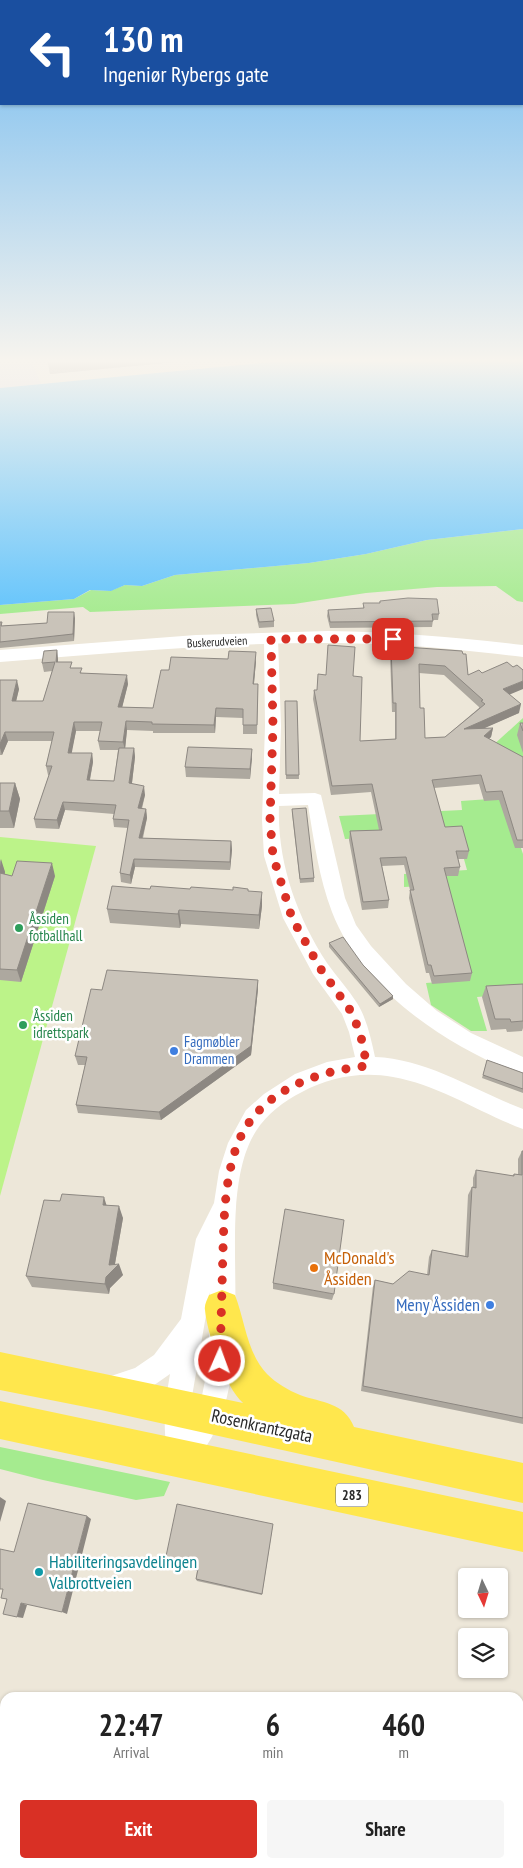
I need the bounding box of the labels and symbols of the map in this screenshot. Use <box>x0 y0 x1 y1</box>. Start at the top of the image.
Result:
pin <box>372 618 414 660</box>
street label: Buskerudveien <box>186 632 248 651</box>
place label: Åssiden fotballhall <box>29 909 83 945</box>
marker: Åssiden fotballhall <box>13 922 25 934</box>
place label: Åssiden idrettspark <box>33 1006 89 1042</box>
marker: Åssiden idrettspark <box>17 1019 29 1031</box>
place label: Fagmøbler Drammen <box>184 1032 240 1068</box>
marker: Fagmøbler Drammen <box>168 1045 180 1057</box>
place label: McDonald's Åssiden <box>324 1246 395 1290</box>
marker: McDonald's Åssiden <box>308 1262 320 1274</box>
place label: Meny Åssiden <box>396 1293 480 1316</box>
marker: Meny Åssiden <box>484 1299 496 1311</box>
position arrow <box>193 1334 245 1386</box>
street label: Rosenkrantzgata <box>210 1404 315 1447</box>
road number: 283 <box>336 1484 368 1506</box>
place label: Habiliteringsavdelingen Valbrottveien <box>48 1550 197 1594</box>
marker: Habiliteringsavdelingen Valbrottveien <box>33 1566 45 1578</box>
north arrow <box>458 1568 508 1618</box>

